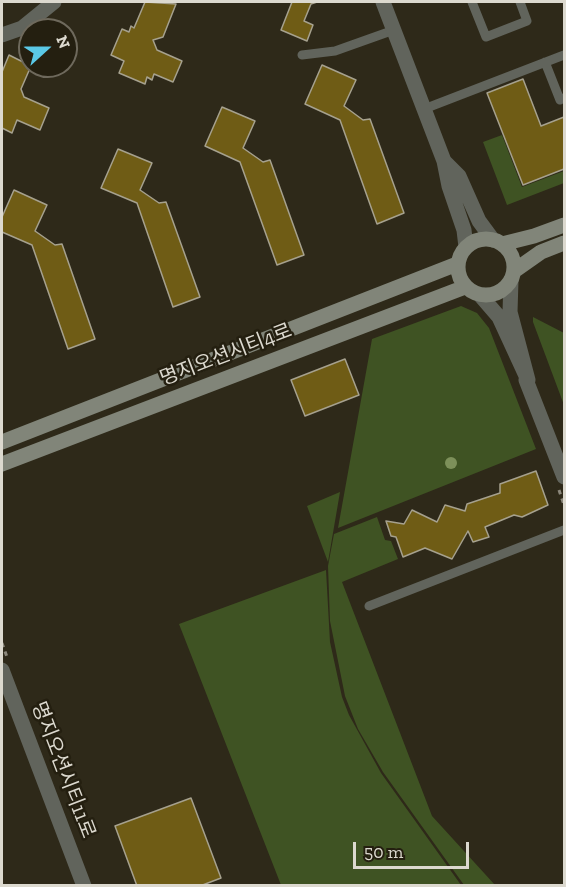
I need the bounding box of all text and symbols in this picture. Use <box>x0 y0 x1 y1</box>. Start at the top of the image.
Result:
north arrow <box>18 18 78 78</box>
text: N <box>52 33 74 51</box>
street label: 명지오션시티4로 <box>157 319 295 391</box>
street label: 명지오션시티11로 <box>26 698 100 842</box>
scale bar <box>356 830 472 868</box>
text: 50 m <box>364 841 403 863</box>

